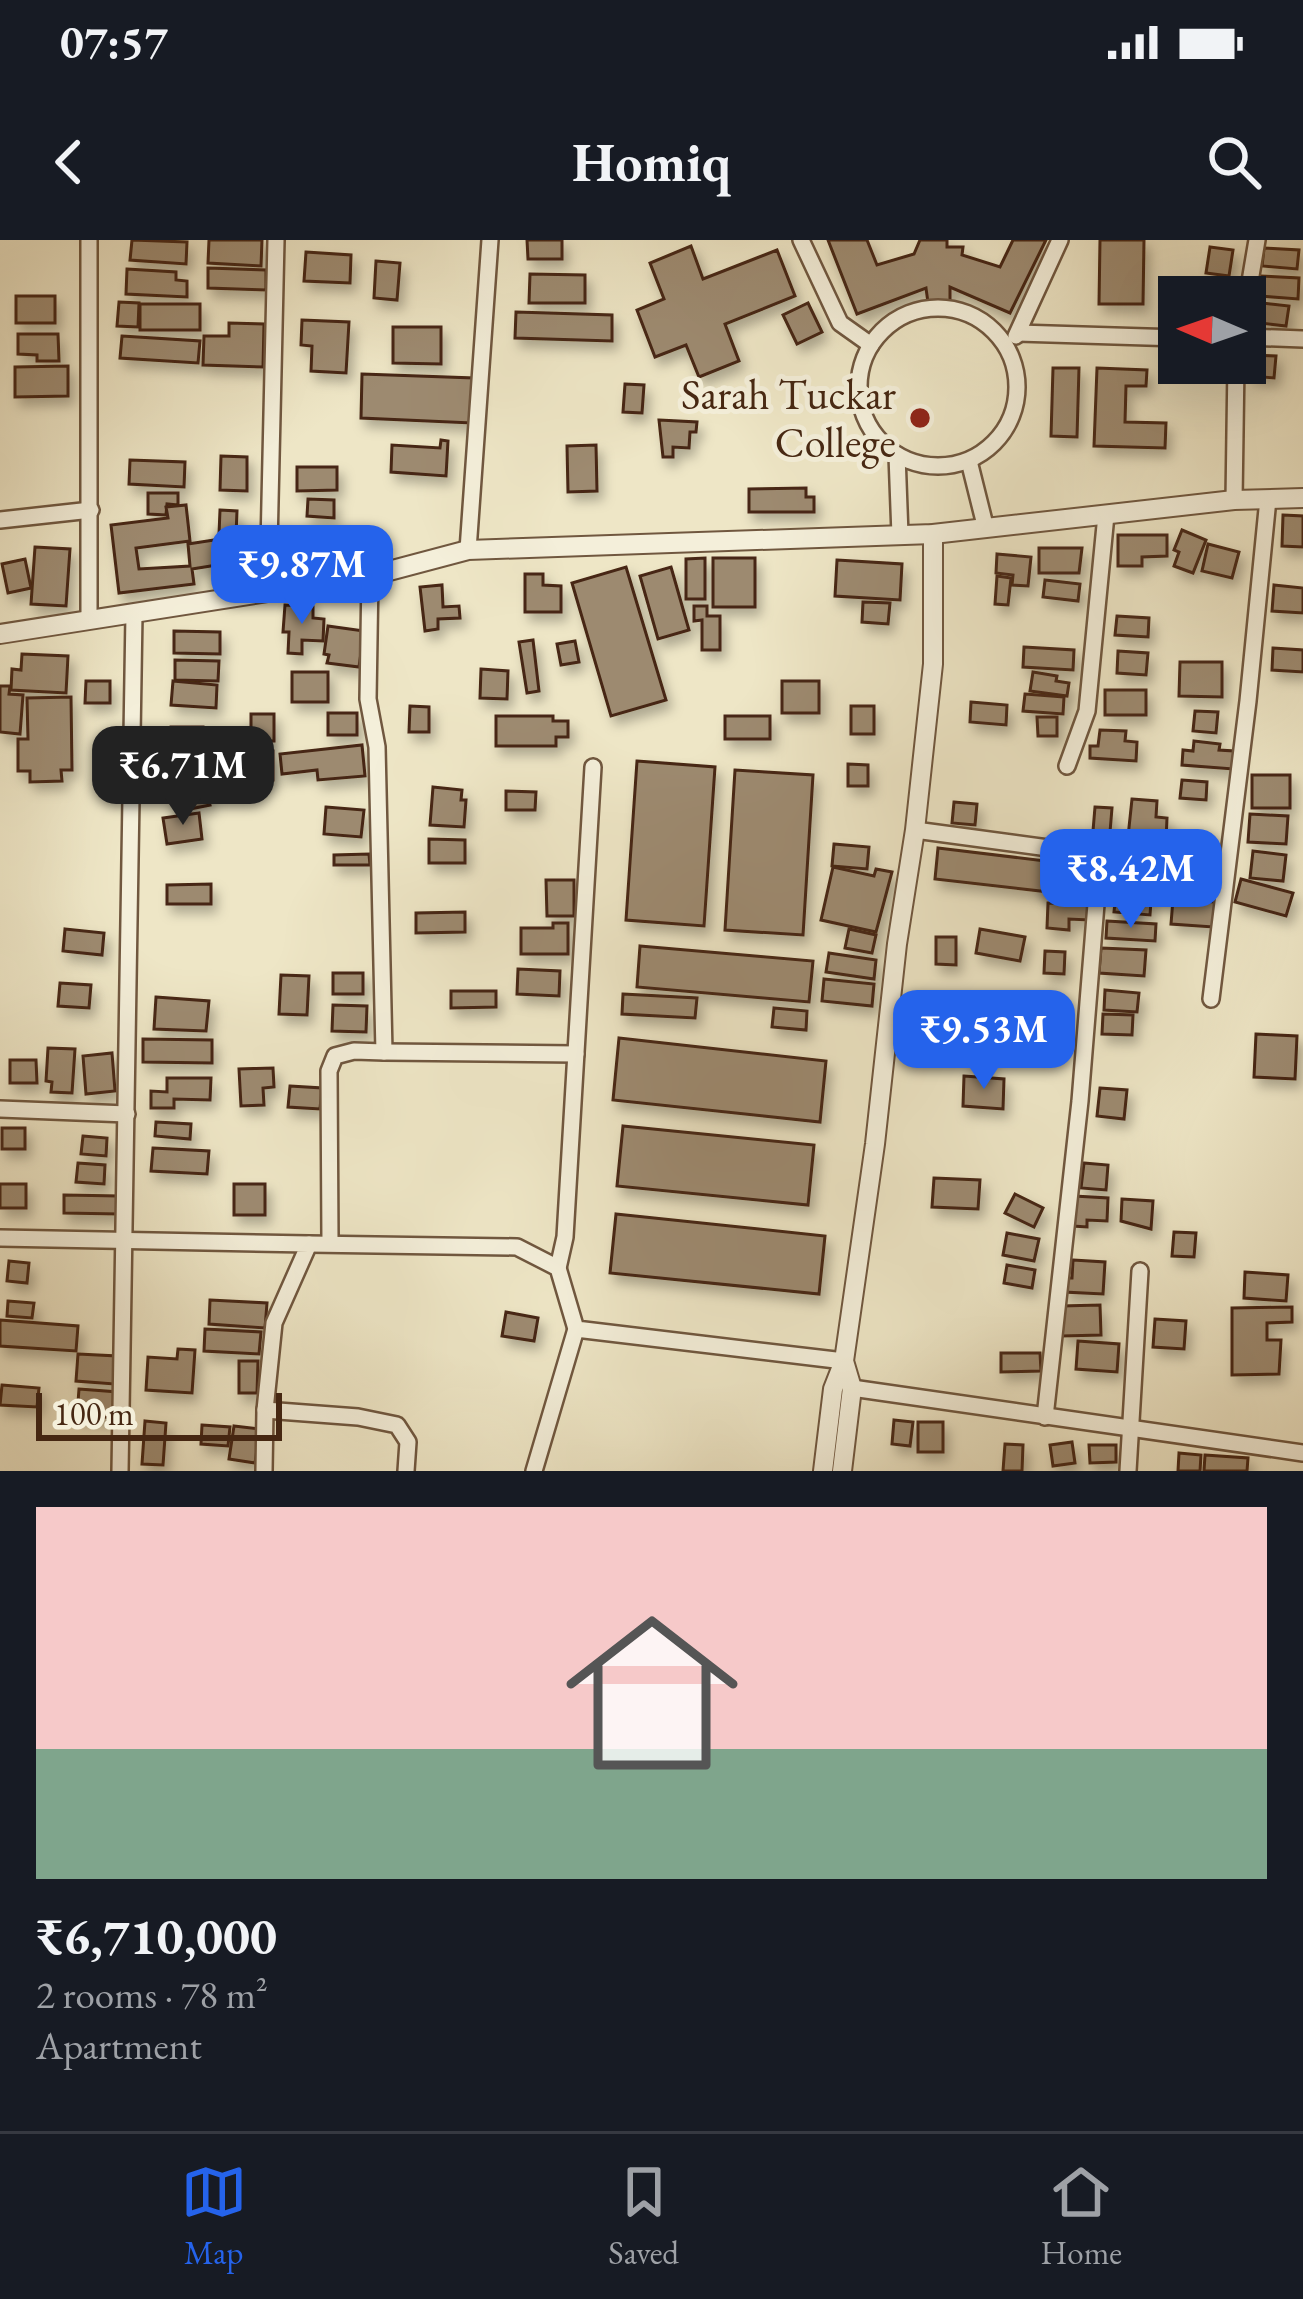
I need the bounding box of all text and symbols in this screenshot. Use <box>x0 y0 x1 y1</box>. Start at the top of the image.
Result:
text: 07:57 <box>60 13 168 71</box>
text: Homiq <box>572 127 731 197</box>
icon: back <box>36 129 102 195</box>
icon: search <box>1201 129 1267 195</box>
north arrow <box>1158 276 1266 384</box>
map controls <box>1158 276 1266 384</box>
place label: Sarah Tuckar College <box>681 367 896 470</box>
marker: Sarah Tuckar College <box>907 405 933 431</box>
pin: ₹9.87M <box>204 525 400 627</box>
text: ₹9.87M <box>238 538 366 589</box>
pin: ₹6.71M <box>85 726 281 828</box>
text: ₹6.71M <box>119 739 247 790</box>
pin: ₹8.42M <box>1033 829 1229 931</box>
text: ₹8.42M <box>1067 842 1195 893</box>
pin: ₹9.53M <box>886 990 1082 1092</box>
text: ₹9.53M <box>920 1003 1048 1054</box>
scale bar <box>36 1387 282 1440</box>
text: 100 m <box>54 1392 134 1435</box>
icon: home <box>544 1585 760 1801</box>
text: ₹6,710,000 <box>36 1903 277 1969</box>
text: 2 rooms · 78 m² <box>36 1969 268 2020</box>
text: Apartment <box>36 2020 202 2071</box>
tab: Map <box>181 2159 247 2274</box>
tab: Saved <box>608 2159 679 2274</box>
tab: Home <box>1041 2159 1122 2274</box>

